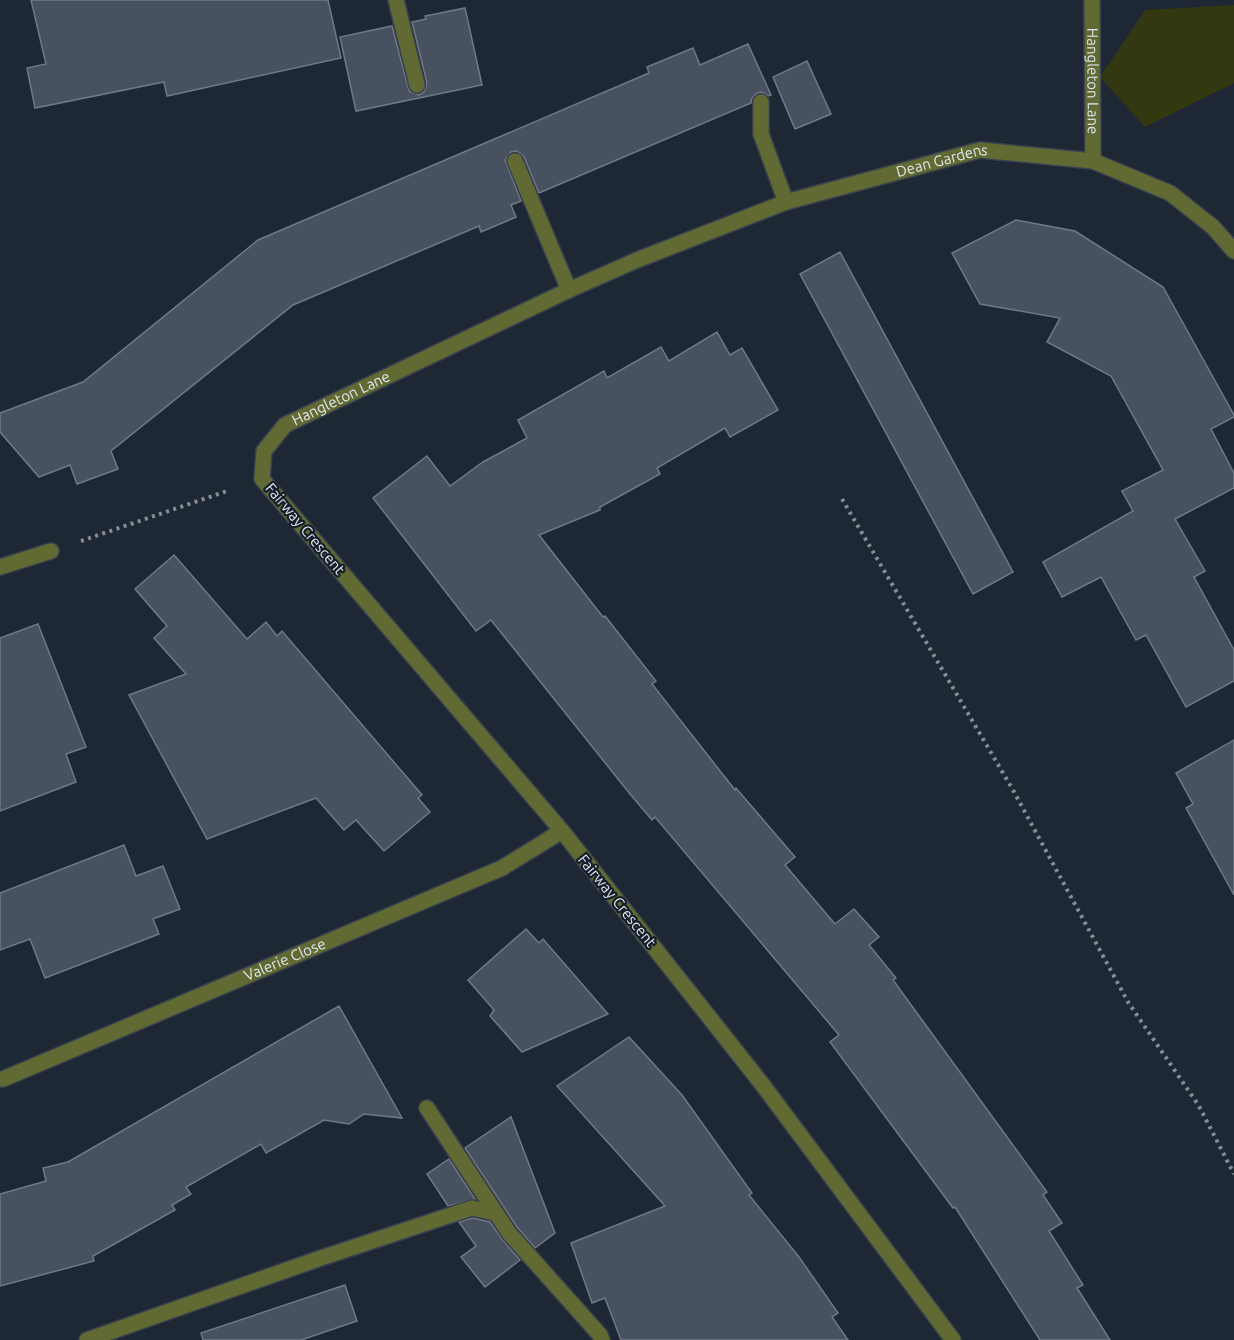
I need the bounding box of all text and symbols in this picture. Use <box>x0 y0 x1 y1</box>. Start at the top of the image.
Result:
street label: Hangleton Lane <box>1084 28 1102 134</box>
street label: Dean Gardens <box>894 141 988 180</box>
street label: Hangleton Lane <box>289 367 393 428</box>
street label: Fairway Crescent <box>262 480 349 578</box>
street label: Fairway Crescent <box>575 851 660 950</box>
street label: Valerie Close <box>241 935 328 984</box>

